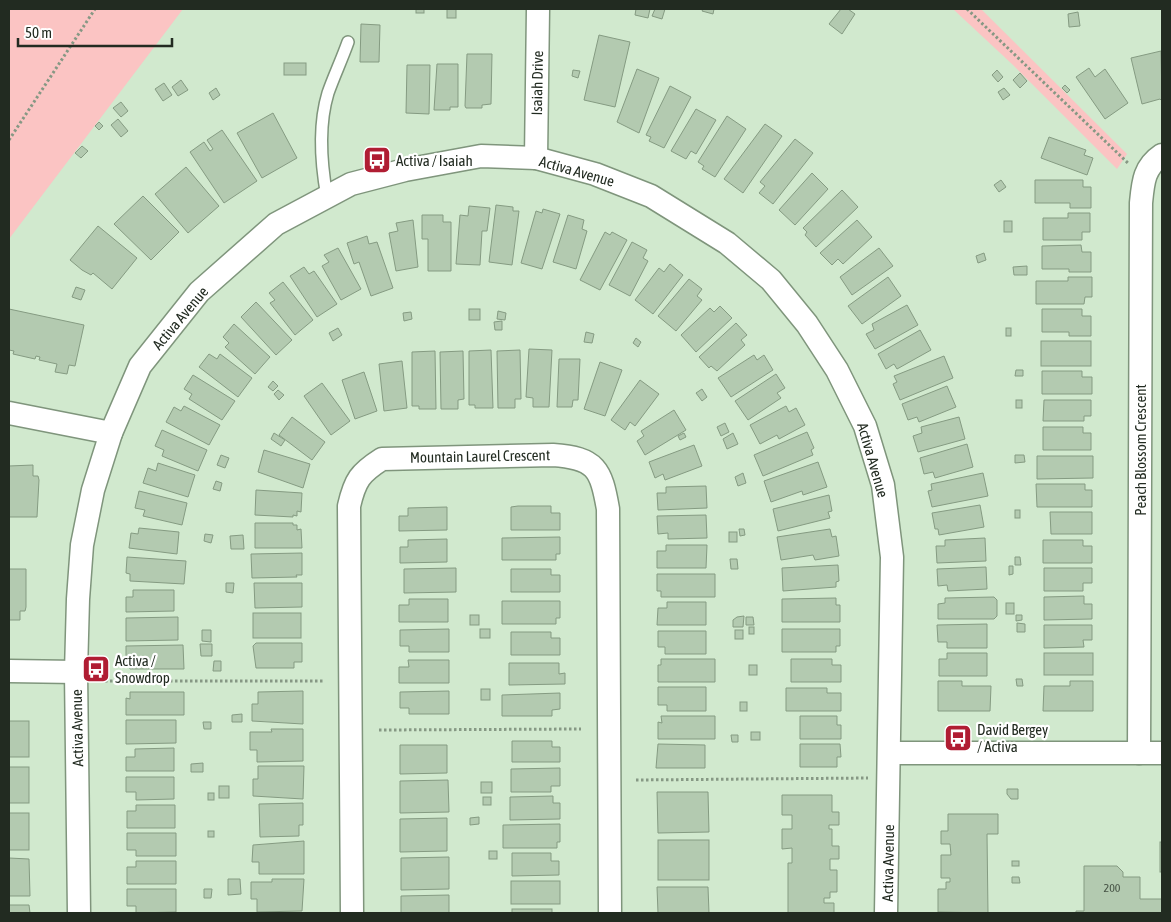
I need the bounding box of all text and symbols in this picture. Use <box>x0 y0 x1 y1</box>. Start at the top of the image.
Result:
scale bar <box>18 15 171 47</box>
text: 50 m <box>25 24 52 41</box>
street label: Isaiah Drive <box>528 50 546 116</box>
bus stop icon: Activa / Isaiah <box>362 145 392 175</box>
place label: Activa / Isaiah <box>396 152 473 169</box>
street label: Activa Avenue <box>538 152 617 190</box>
street label: Activa Avenue <box>149 283 211 353</box>
street label: Peach Blossom Crescent <box>1132 384 1149 516</box>
street label: Activa Avenue <box>854 421 892 500</box>
street label: Mountain Laurel Crescent <box>410 446 550 466</box>
place label: Activa / Snowdrop <box>115 652 170 686</box>
bus stop icon: Activa / Snowdrop <box>81 654 111 684</box>
street label: Activa Avenue <box>68 689 86 767</box>
place label: David Bergey / Activa <box>977 721 1048 755</box>
bus stop icon: David Bergey / Activa <box>943 723 973 753</box>
street label: Activa Avenue <box>879 824 897 902</box>
house number: 200 <box>1104 881 1121 895</box>

